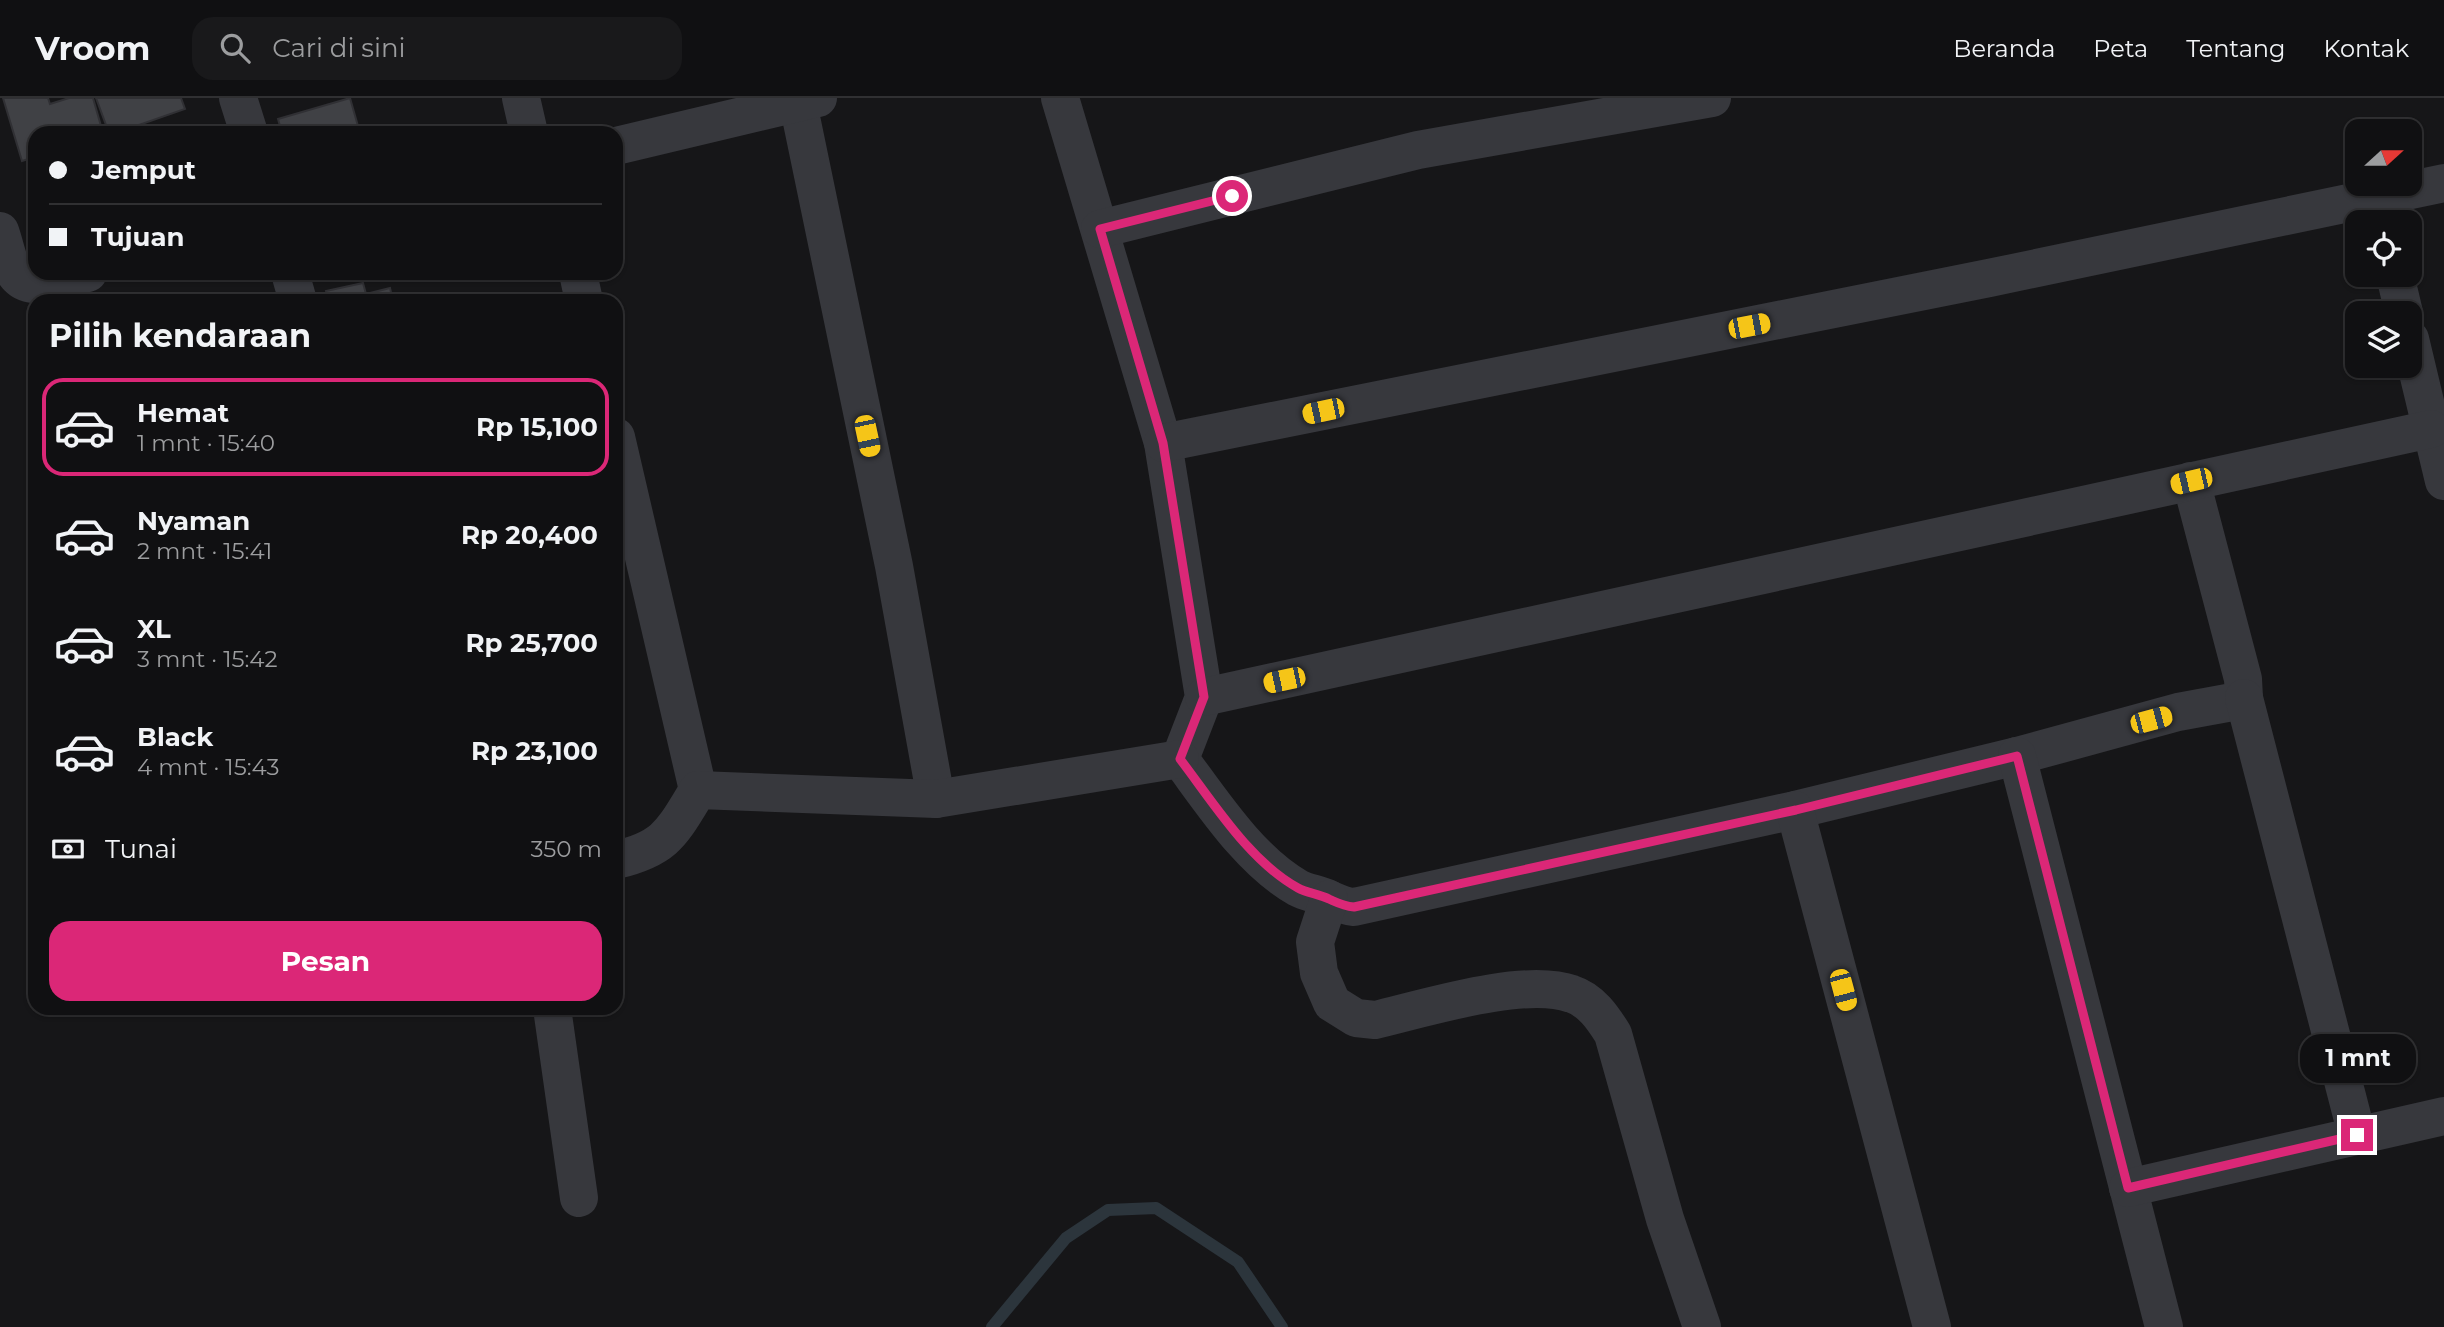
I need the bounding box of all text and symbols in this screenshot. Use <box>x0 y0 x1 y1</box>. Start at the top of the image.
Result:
search box <box>192 17 682 80</box>
text: Vroom <box>35 28 150 68</box>
icon: search <box>216 29 254 67</box>
text: Cari di sini <box>272 32 406 64</box>
text: Beranda <box>1953 34 2055 63</box>
text: Peta <box>2093 34 2148 63</box>
text: Tentang <box>2186 34 2285 63</box>
text: Kontak <box>2323 34 2409 63</box>
north arrow <box>2345 119 2422 196</box>
map controls <box>2345 119 2422 378</box>
text: Jemput <box>91 154 196 186</box>
route start <box>1216 180 1248 212</box>
button: locate <box>2345 210 2422 287</box>
text: Tujuan <box>91 221 184 253</box>
button: layers <box>2345 301 2422 378</box>
car <box>1727 312 1772 340</box>
text: Pilih kendaraan <box>49 316 311 355</box>
icon: car <box>53 396 116 459</box>
car <box>1301 396 1346 426</box>
text: Hemat <box>137 397 229 429</box>
text: Rp 15,100 <box>476 411 598 443</box>
car <box>853 413 882 459</box>
text: 1 mnt · 15:40 <box>137 429 275 457</box>
car <box>2169 466 2214 496</box>
icon: car <box>53 504 116 567</box>
text: Nyaman <box>137 505 250 537</box>
text: Rp 20,400 <box>461 519 598 551</box>
text: 2 mnt · 15:41 <box>137 537 272 565</box>
icon: car <box>53 612 116 675</box>
text: XL <box>137 613 171 645</box>
text: Rp 25,700 <box>465 627 598 659</box>
text: 3 mnt · 15:42 <box>137 645 278 673</box>
car <box>1262 665 1307 695</box>
car <box>2128 704 2175 736</box>
icon: car <box>53 720 116 783</box>
text: Black <box>137 721 213 753</box>
text: Rp 23,100 <box>471 735 598 767</box>
text: 4 mnt · 15:43 <box>137 753 279 781</box>
icon: cash <box>49 830 87 868</box>
text: Tunai <box>105 833 177 865</box>
text: 350 m <box>531 835 602 863</box>
button: Pesan <box>49 921 602 1001</box>
car <box>1828 967 1859 1013</box>
callout: 1 mnt <box>2299 1034 2415 1082</box>
text: 1 mnt <box>2325 1044 2391 1072</box>
route end <box>2341 1119 2373 1151</box>

